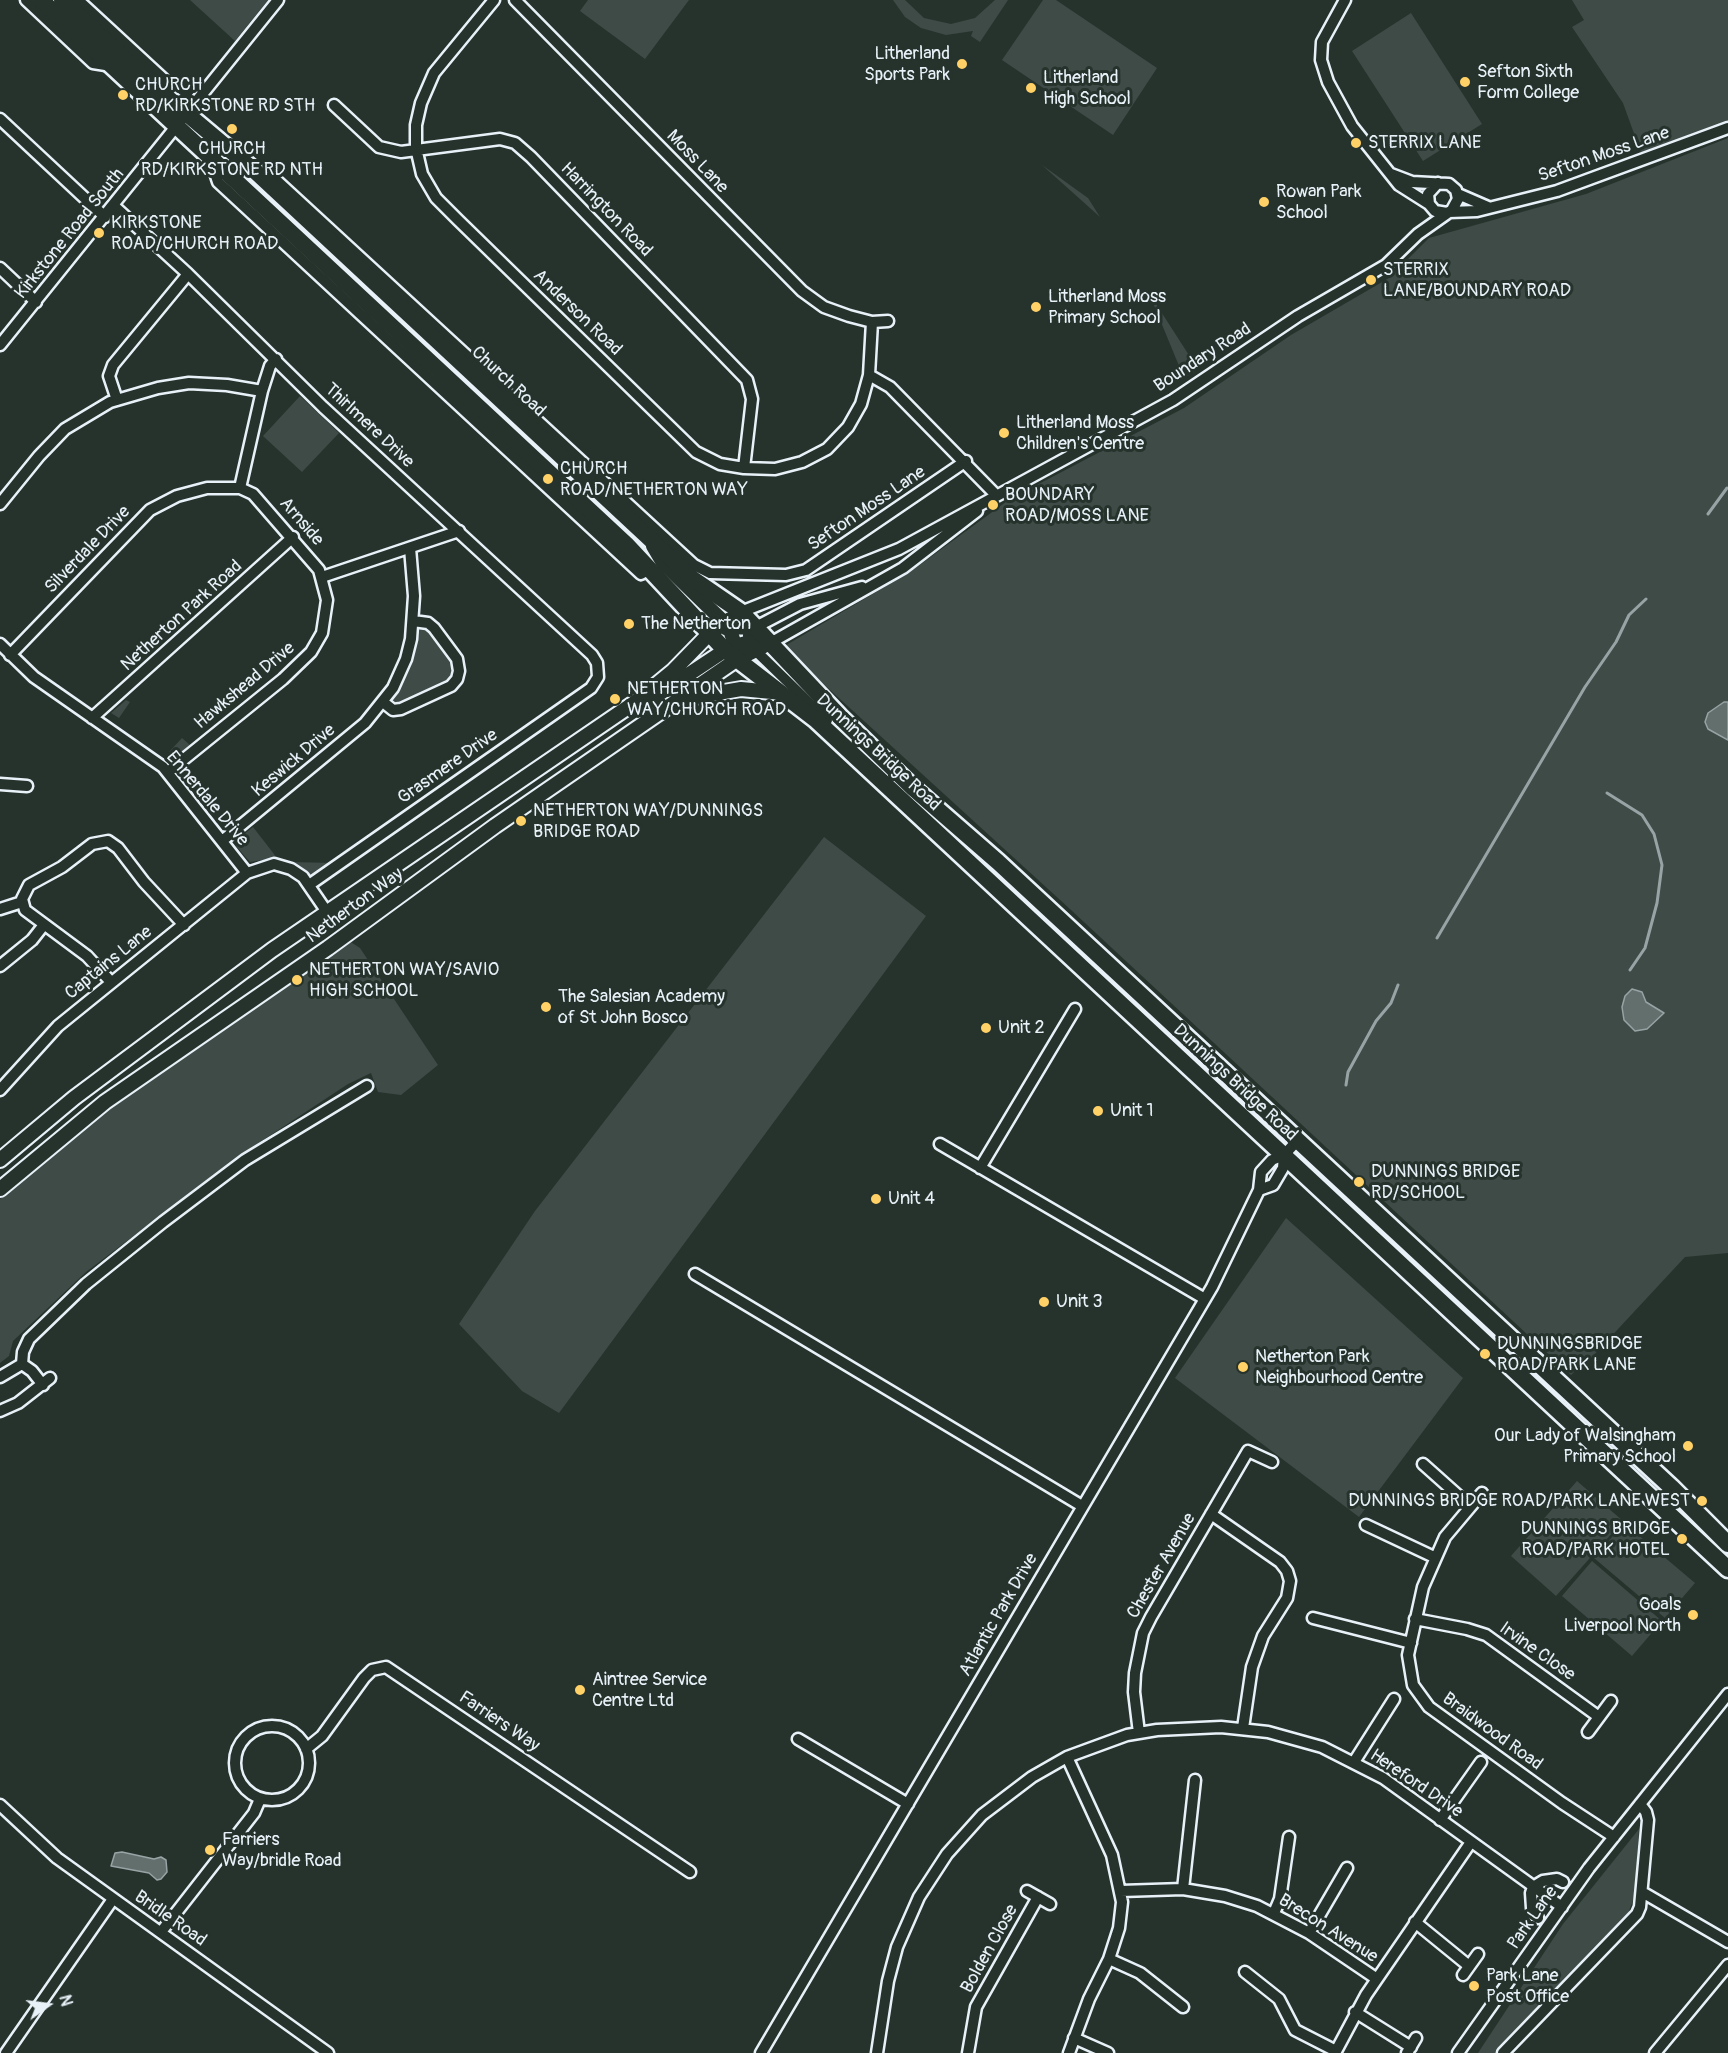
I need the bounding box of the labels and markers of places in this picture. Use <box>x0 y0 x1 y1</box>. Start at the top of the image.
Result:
place label: Litherland Sports Park <box>864 43 950 86</box>
marker: Litherland Sports Park <box>955 57 969 71</box>
place label: Sefton Sixth Form College <box>1477 61 1579 104</box>
place label: Litherland High School <box>1043 67 1131 110</box>
place label: CHURCH RD/KIRKSTONE RD STH <box>135 74 315 116</box>
marker: Sefton Sixth Form College <box>1458 75 1472 89</box>
marker: Litherland High School <box>1024 81 1038 95</box>
marker: CHURCH RD/KIRKSTONE RD STH <box>116 88 130 102</box>
marker: CHURCH RD/KIRKSTONE RD NTH <box>225 122 239 136</box>
place label: STERRIX LANE <box>1368 132 1481 154</box>
marker: STERRIX LANE <box>1349 136 1363 150</box>
place label: CHURCH RD/KIRKSTONE RD NTH <box>141 138 323 180</box>
place label: Rowan Park School <box>1276 181 1361 224</box>
marker: Rowan Park School <box>1257 195 1271 209</box>
place label: KIRKSTONE ROAD/CHURCH ROAD <box>111 212 278 254</box>
marker: KIRKSTONE ROAD/CHURCH ROAD <box>92 226 106 240</box>
place label: STERRIX LANE/BOUNDARY ROAD <box>1383 259 1571 302</box>
marker: STERRIX LANE/BOUNDARY ROAD <box>1364 273 1378 287</box>
place label: Litherland Moss Primary School <box>1048 286 1166 328</box>
marker: Litherland Moss Primary School <box>1029 300 1043 314</box>
place label: Litherland Moss Children's Centre <box>1016 412 1144 454</box>
marker: Litherland Moss Children's Centre <box>997 426 1011 440</box>
place label: CHURCH ROAD/NETHERTON WAY <box>560 458 748 500</box>
marker: CHURCH ROAD/NETHERTON WAY <box>541 472 555 486</box>
place label: BOUNDARY ROAD/MOSS LANE <box>1005 484 1149 526</box>
marker: BOUNDARY ROAD/MOSS LANE <box>986 498 1000 512</box>
place label: The Netherton <box>641 613 751 635</box>
marker: The Netherton <box>622 617 636 631</box>
place label: NETHERTON WAY/CHURCH ROAD <box>627 678 786 720</box>
marker: NETHERTON WAY/CHURCH ROAD <box>608 692 622 706</box>
place label: NETHERTON WAY/DUNNINGS BRIDGE ROAD <box>533 800 763 842</box>
marker: NETHERTON WAY/DUNNINGS BRIDGE ROAD <box>514 814 528 828</box>
place label: NETHERTON WAY/SAVIO HIGH SCHOOL <box>309 959 499 1002</box>
marker: NETHERTON WAY/SAVIO HIGH SCHOOL <box>290 973 304 987</box>
place label: The Salesian Academy of St John Bosco <box>558 986 725 1028</box>
marker: The Salesian Academy of St John Bosco <box>539 1000 553 1014</box>
place label: Unit 2 <box>998 1017 1045 1039</box>
marker: Unit 2 <box>979 1021 993 1035</box>
place label: Unit 1 <box>1110 1100 1154 1122</box>
marker: Unit 1 <box>1091 1104 1105 1118</box>
place label: DUNNINGS BRIDGE RD/SCHOOL <box>1371 1161 1520 1204</box>
marker: DUNNINGS BRIDGE RD/SCHOOL <box>1352 1175 1366 1189</box>
place label: Unit 4 <box>888 1188 935 1210</box>
marker: Unit 4 <box>869 1192 883 1206</box>
place label: Unit 3 <box>1056 1291 1103 1313</box>
marker: Unit 3 <box>1037 1295 1051 1309</box>
place label: DUNNINGSBRIDGE ROAD/PARK LANE <box>1497 1333 1642 1376</box>
place label: Netherton Park Neighbourhood Centre <box>1255 1346 1423 1388</box>
marker: DUNNINGSBRIDGE ROAD/PARK LANE <box>1478 1347 1492 1361</box>
marker: Netherton Park Neighbourhood Centre <box>1236 1360 1250 1374</box>
place label: Our Lady of Walsingham Primary School <box>1494 1425 1676 1468</box>
marker: Our Lady of Walsingham Primary School <box>1681 1439 1695 1453</box>
place label: DUNNINGS BRIDGE ROAD/PARK LANE WEST <box>1348 1490 1690 1512</box>
marker: DUNNINGS BRIDGE ROAD/PARK LANE WEST <box>1695 1494 1709 1508</box>
place label: DUNNINGS BRIDGE ROAD/PARK HOTEL <box>1521 1518 1670 1561</box>
marker: DUNNINGS BRIDGE ROAD/PARK HOTEL <box>1675 1532 1689 1546</box>
place label: Goals Liverpool North <box>1564 1594 1681 1636</box>
marker: Goals Liverpool North <box>1686 1608 1700 1622</box>
place label: Aintree Service Centre Ltd <box>592 1669 707 1712</box>
marker: Aintree Service Centre Ltd <box>573 1683 587 1697</box>
place label: Farriers Way/bridle Road <box>222 1829 342 1872</box>
marker: Farriers Way/bridle Road <box>203 1843 217 1857</box>
place label: Park Lane Post Office <box>1486 1965 1569 2008</box>
marker: Park Lane Post Office <box>1467 1979 1481 1993</box>

